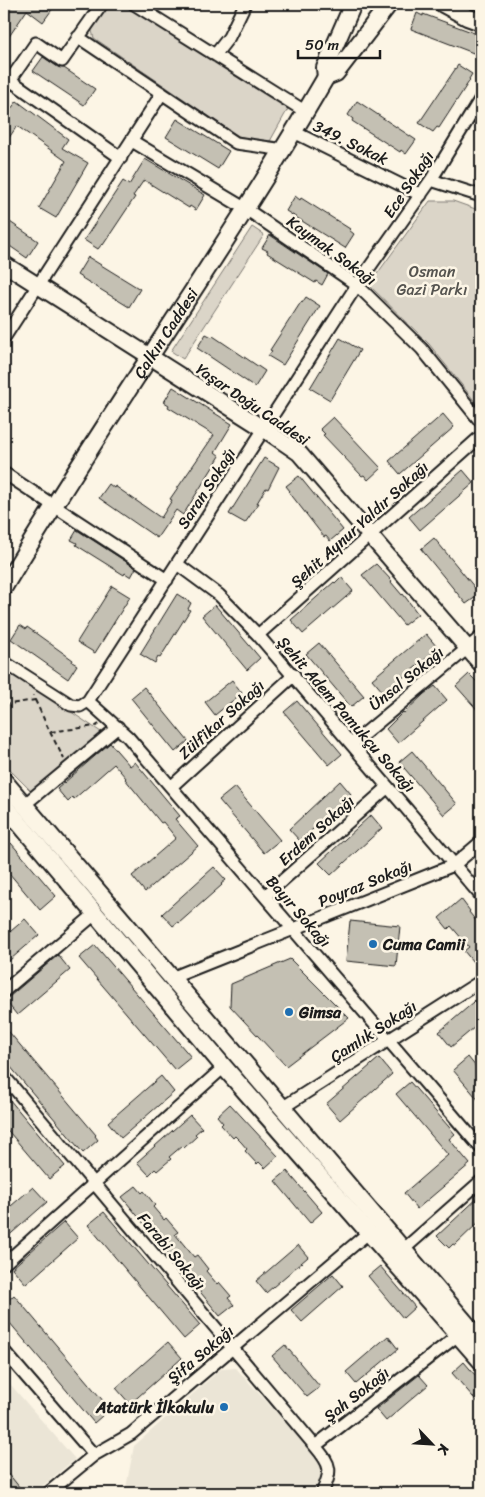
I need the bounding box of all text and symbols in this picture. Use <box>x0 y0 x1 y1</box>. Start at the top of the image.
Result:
scale bar <box>298 28 380 60</box>
text: 50 m <box>305 32 340 58</box>
street label: 349. Sokak <box>308 112 394 173</box>
street label: Ece Sokağı <box>375 144 442 224</box>
street label: Kaymak Sokağı <box>280 208 383 293</box>
park label: Osman Gazi Parkı <box>396 257 468 304</box>
street label: Çalkın Caddesi <box>125 282 206 384</box>
street label: Yaşar Doğu Caddesi <box>190 355 316 454</box>
street label: Saran Sokağı <box>169 442 244 535</box>
street label: Şehit Aynur Yaldır Sokağı <box>283 454 436 595</box>
street label: Şehit Adem Pamukçu Sokağı <box>270 629 423 799</box>
street label: Ünsal Sokağı <box>362 639 451 718</box>
street label: Zülfikar Sokağı <box>171 672 272 767</box>
street label: Erdem Sokağı <box>271 788 362 873</box>
street label: Poyraz Sokağı <box>314 851 417 916</box>
street label: Bayır Sokağı <box>259 868 339 954</box>
place label: Cuma Camii <box>382 930 467 959</box>
marker: Cuma Camii <box>367 938 379 950</box>
street label: Çamlık Sokağı <box>324 992 423 1071</box>
place label: Gimsa <box>298 998 342 1027</box>
marker: Gimsa <box>283 1006 295 1018</box>
street label: Farabi Sokağı <box>130 1205 213 1297</box>
street label: Şifa Sokağı <box>160 1317 241 1391</box>
street label: Şah Sokağı <box>317 1359 396 1430</box>
place label: Atatürk İlkokulu <box>95 1393 214 1422</box>
marker: Atatürk İlkokulu <box>218 1401 230 1413</box>
north arrow <box>408 1420 458 1470</box>
text: K <box>430 1439 457 1460</box>

